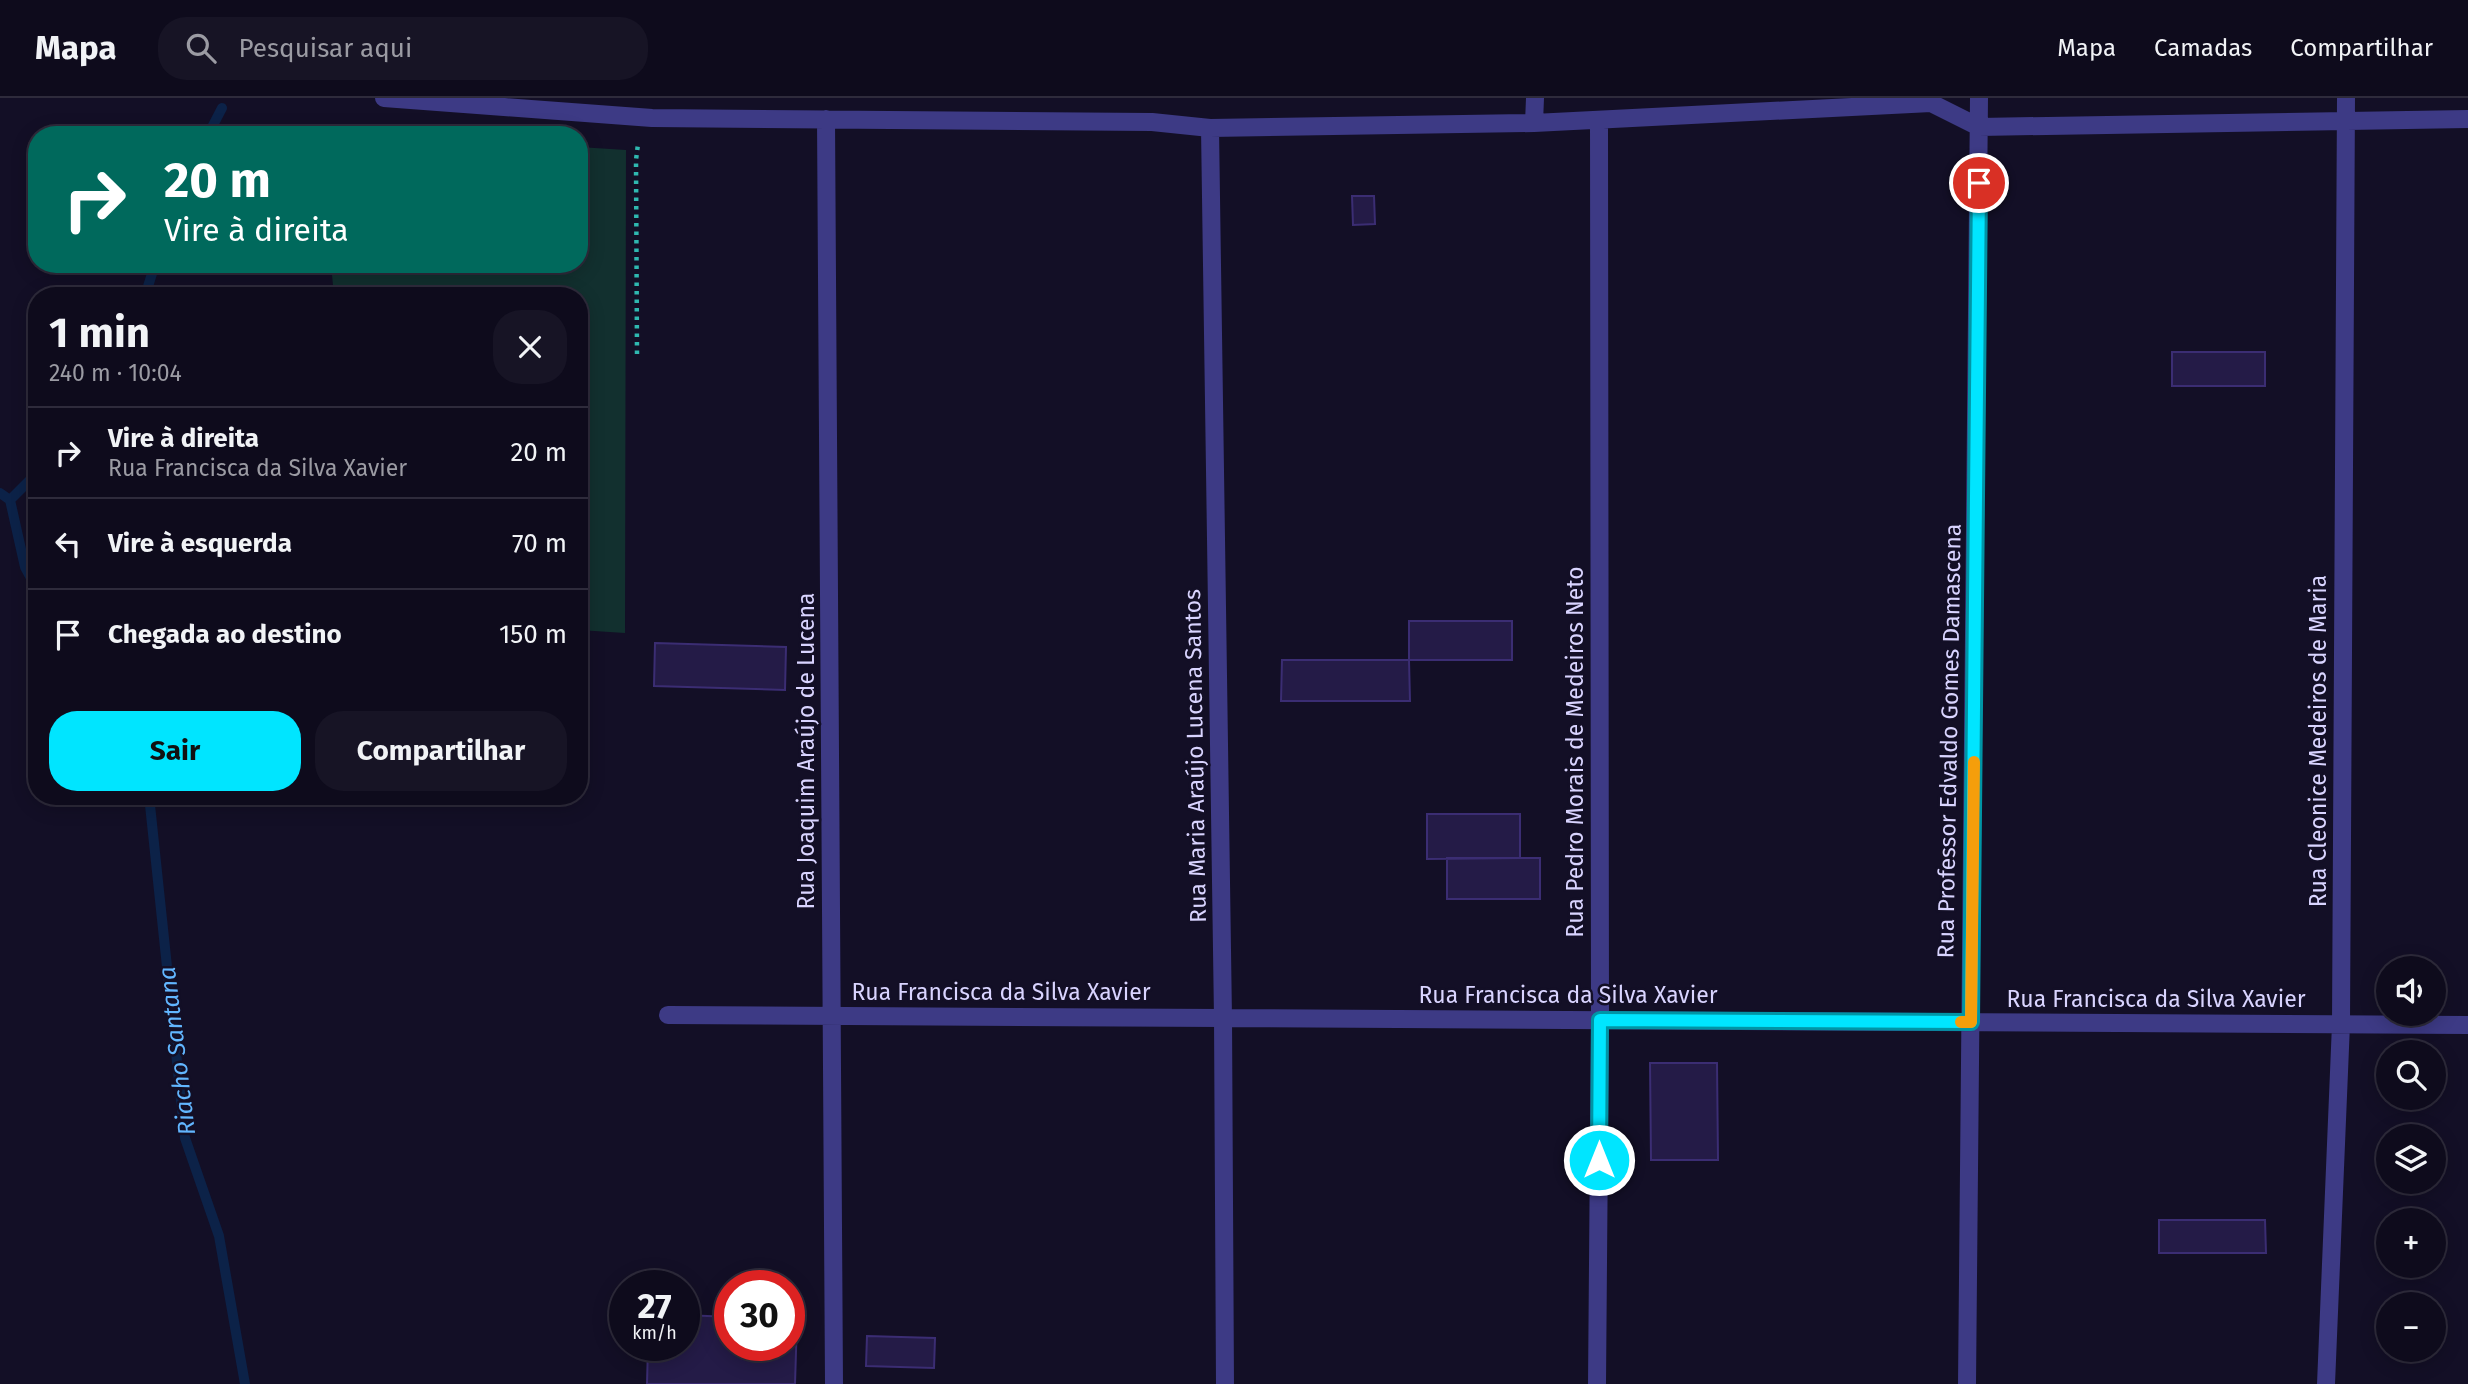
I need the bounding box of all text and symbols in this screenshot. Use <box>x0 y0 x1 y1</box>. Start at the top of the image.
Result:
search box <box>158 17 648 80</box>
text: Mapa <box>35 28 116 68</box>
icon: search <box>182 29 220 67</box>
text: Pesquisar aqui <box>238 33 412 64</box>
text: Mapa <box>2057 34 2116 62</box>
text: Camadas <box>2154 34 2252 62</box>
text: Compartilhar <box>2290 34 2433 62</box>
text: 20 m <box>164 151 271 210</box>
pin <box>1949 153 2009 213</box>
icon: right <box>49 154 140 245</box>
icon: arrive <box>1960 164 1998 202</box>
text: Vire à direita <box>164 211 349 249</box>
text: 1 min <box>49 308 150 358</box>
button: close <box>493 310 567 384</box>
text: 240 m · 10:04 <box>49 359 182 387</box>
text: Vire à direita <box>108 423 259 454</box>
icon: right <box>49 434 87 472</box>
text: 20 m <box>510 437 567 468</box>
text: Rua Francisca da Silva Xavier <box>108 454 407 482</box>
street label: Rua Professor Edvaldo Gomes Damascena <box>1931 523 1967 959</box>
icon: left <box>49 525 87 563</box>
text: Vire à esquerda <box>108 528 292 559</box>
text: 70 m <box>512 528 567 559</box>
street label: Rua Pedro Morais de Medeiros Neto <box>1561 566 1589 938</box>
street label: Rua Cleonice Medeiros de Maria <box>2304 575 2332 907</box>
street label: Rua Maria Araújo Lucena Santos <box>1178 589 1212 923</box>
street label: Rua Joaquim Araújo de Lucena <box>792 592 820 910</box>
icon: arrive <box>49 616 87 654</box>
text: Chegada ao destino <box>108 619 342 650</box>
text: 150 m <box>499 619 567 650</box>
button: Sair <box>49 711 301 791</box>
button: Compartilhar <box>315 711 567 791</box>
map controls <box>2376 956 2446 1362</box>
button: sound <box>2376 956 2446 1026</box>
water label: Riacho Santana <box>153 965 201 1137</box>
street label: Rua Francisca da Silva Xavier <box>851 978 1151 1006</box>
street label: Rua Francisca da Silva Xavier <box>1418 981 1718 1009</box>
street label: Rua Francisca da Silva Xavier <box>2006 985 2306 1013</box>
button: search <box>2376 1040 2446 1110</box>
position arrow <box>1562 1123 1636 1197</box>
button: layers <box>2376 1124 2446 1194</box>
button: + <box>2376 1208 2446 1278</box>
speed limit sign: 30 <box>714 1270 805 1361</box>
text: 27 <box>637 1285 672 1327</box>
button: − <box>2376 1292 2446 1362</box>
text: km/h <box>632 1322 677 1344</box>

